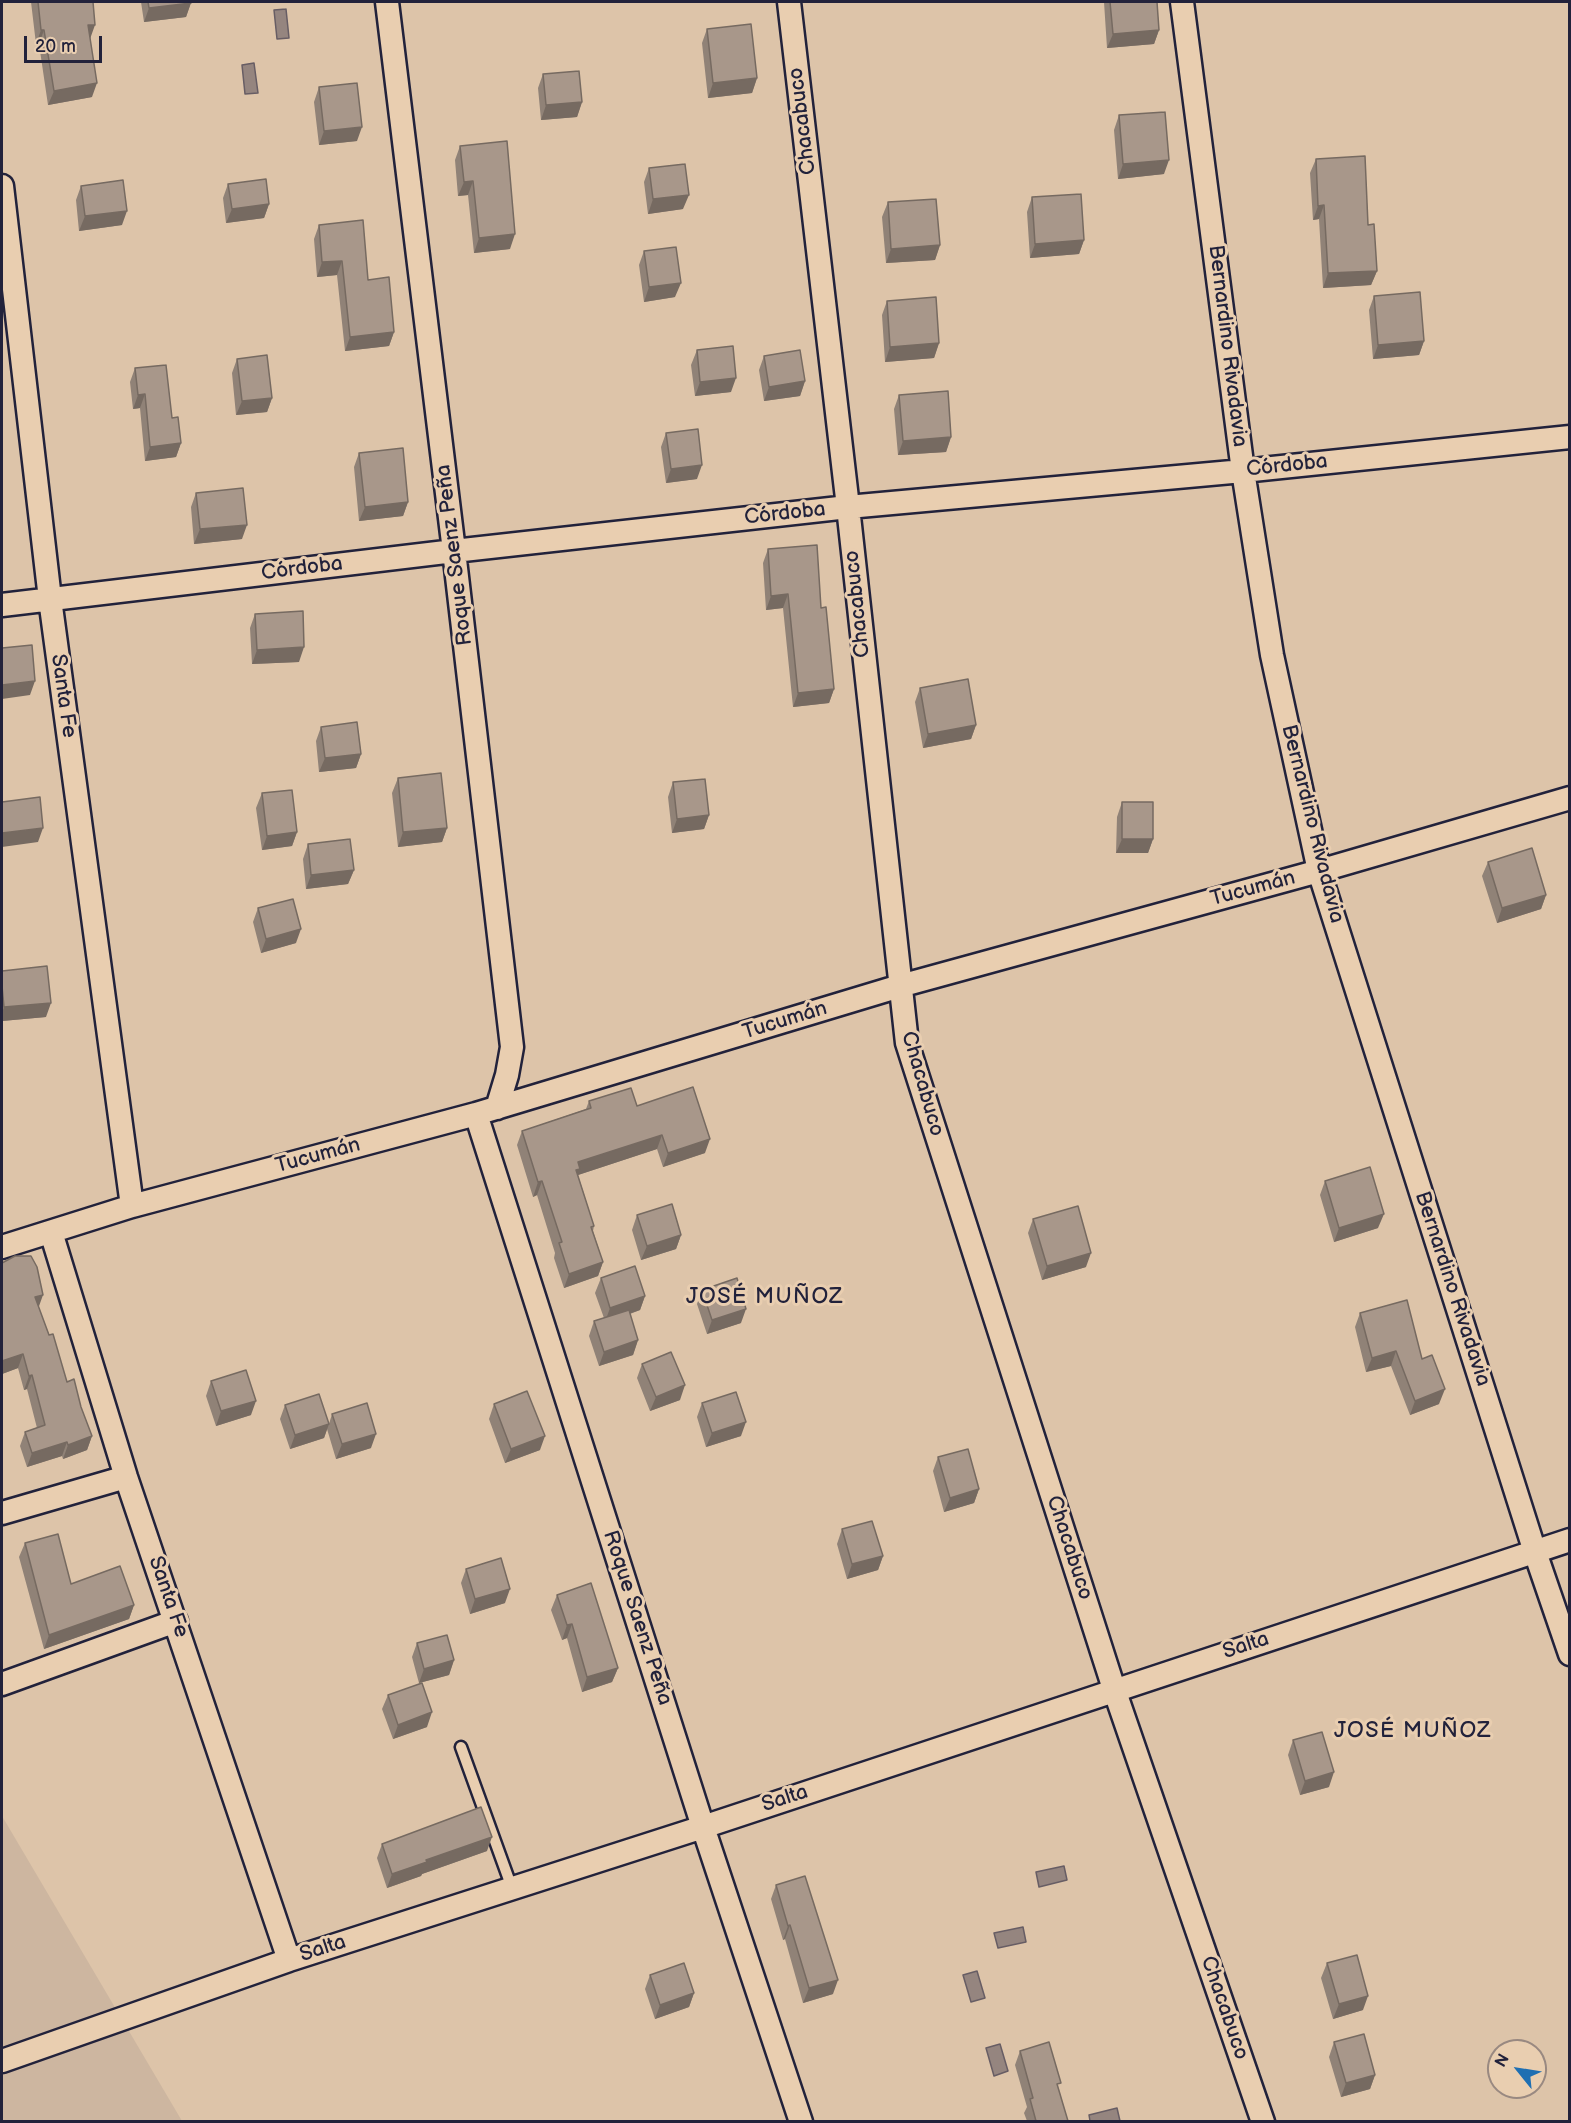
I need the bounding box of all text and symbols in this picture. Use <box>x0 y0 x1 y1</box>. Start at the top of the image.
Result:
scale bar <box>27 24 105 62</box>
text: 20 m <box>35 36 76 57</box>
street label: Chacabuco <box>784 66 822 176</box>
street label: Bernardino Rivadavia <box>1202 244 1252 448</box>
street label: Córdoba <box>1245 449 1329 483</box>
street label: Roque Saenz Peña <box>431 463 479 647</box>
street label: Córdoba <box>743 497 827 531</box>
street label: Chacabuco <box>840 549 876 659</box>
street label: Córdoba <box>260 552 344 586</box>
street label: Santa Fe <box>45 653 81 739</box>
street label: Bernardino Rivadavia <box>1275 722 1349 926</box>
street label: Tucumán <box>1208 866 1298 912</box>
street label: Tucumán <box>740 996 830 1046</box>
street label: Chacabuco <box>895 1029 949 1139</box>
street label: Tucumán <box>273 1133 363 1179</box>
street label: Bernardino Rivadavia <box>1409 1188 1495 1390</box>
district label: JOSÉ MUÑOZ <box>686 1284 844 1310</box>
street label: Chacabuco <box>1040 1493 1098 1603</box>
street label: Roque Saenz Peña <box>597 1528 677 1708</box>
street label: Santa Fe <box>142 1553 194 1641</box>
street label: Salta <box>1220 1627 1272 1665</box>
district label: JOSÉ MUÑOZ <box>1334 1718 1492 1744</box>
street label: Salta <box>759 1780 811 1818</box>
street label: Salta <box>297 1930 349 1968</box>
street label: Chacabuco <box>1195 1953 1253 2063</box>
north arrow <box>1487 2039 1547 2099</box>
text: N <box>1491 2051 1514 2071</box>

